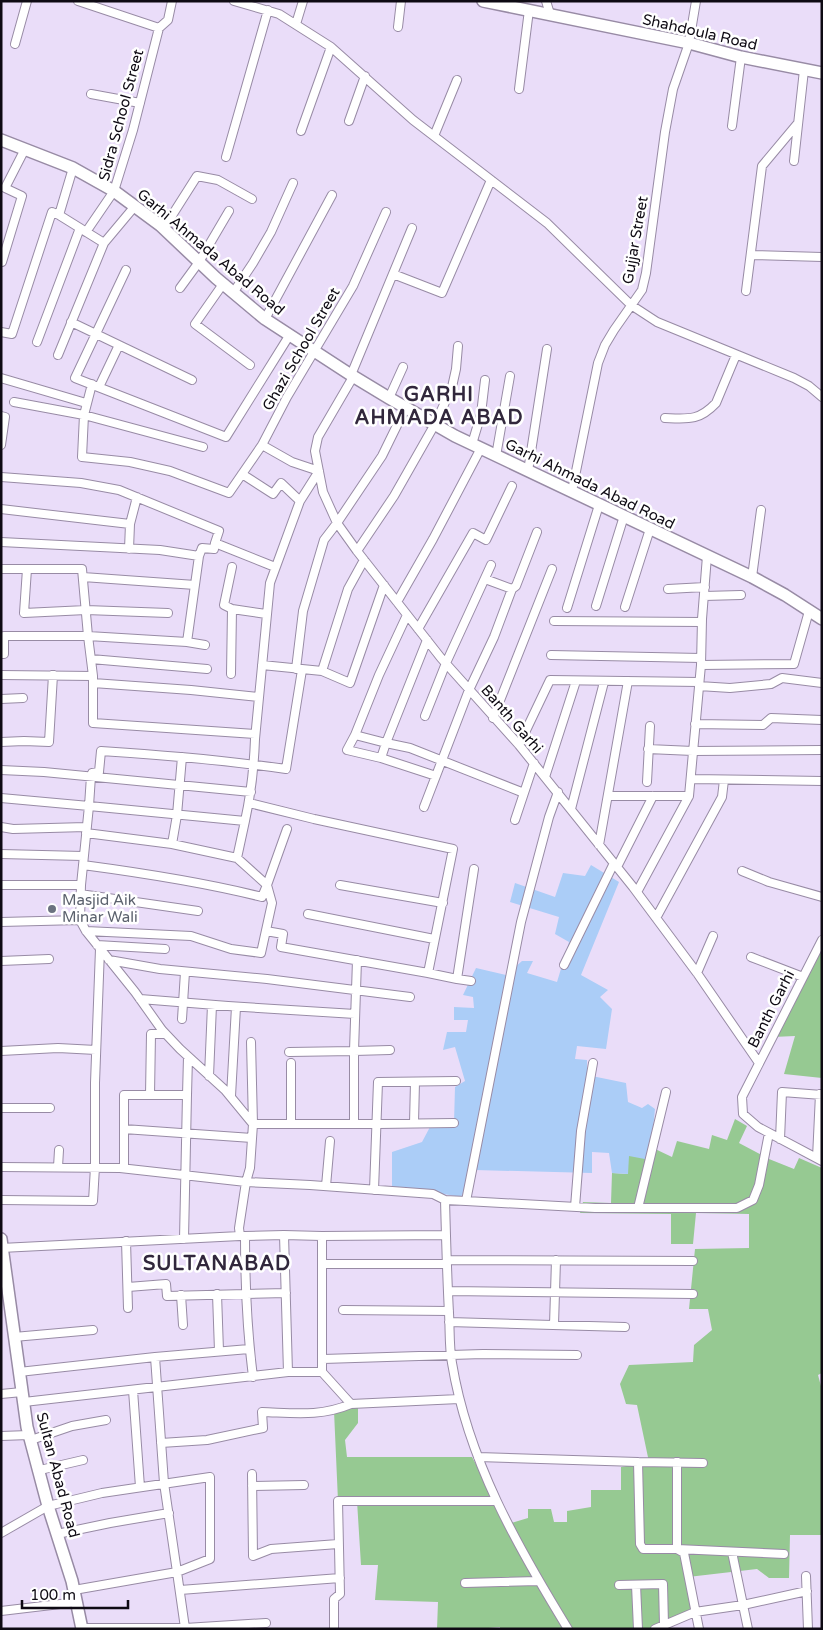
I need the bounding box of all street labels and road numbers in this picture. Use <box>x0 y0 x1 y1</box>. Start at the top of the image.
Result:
street label: Shahdoula Road <box>641 10 759 54</box>
street label: Sidra School Street <box>95 47 147 183</box>
street label: Garhi Ahmada Abad Road <box>134 185 288 319</box>
street label: Gujjar Street <box>618 194 652 285</box>
street label: Ghazi School Street <box>258 284 344 414</box>
street label: Garhi Ahmada Abad Road <box>502 435 678 533</box>
street label: Banth Garhi <box>477 681 547 757</box>
street label: Banth Garhi <box>744 967 798 1051</box>
street label: Sultan Abad Road <box>33 1410 83 1540</box>

